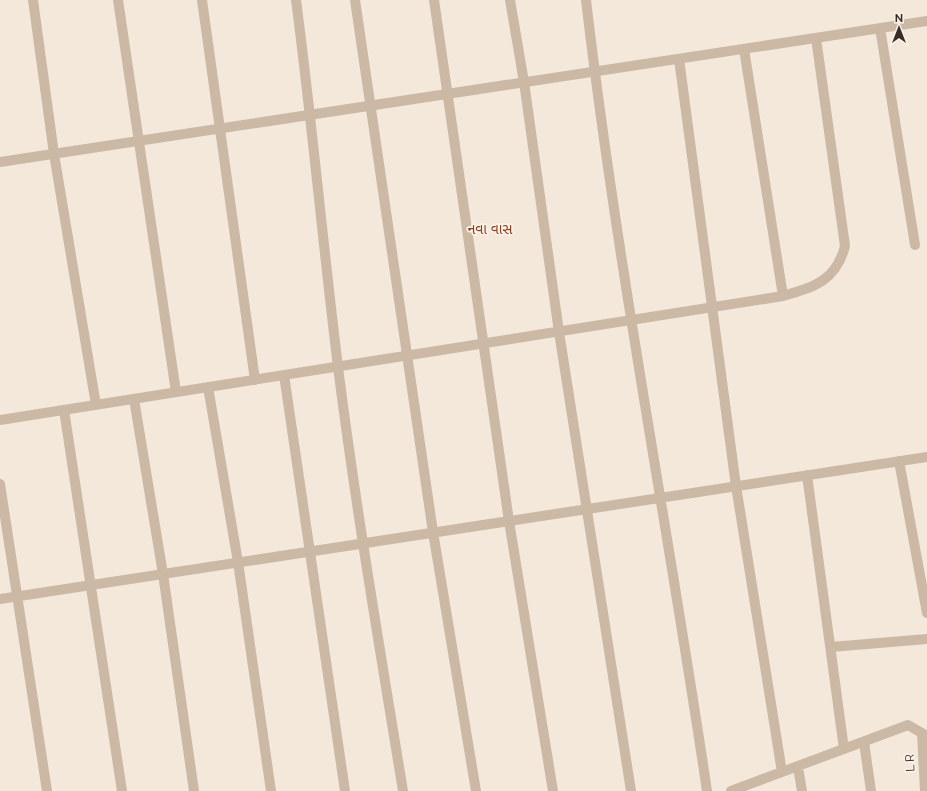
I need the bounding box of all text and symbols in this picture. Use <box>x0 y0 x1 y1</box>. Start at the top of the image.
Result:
north arrow <box>879 8 919 48</box>
text: N <box>895 12 903 25</box>
district label: નવા વાસ <box>468 221 512 237</box>
street label: L R <box>903 754 917 772</box>

